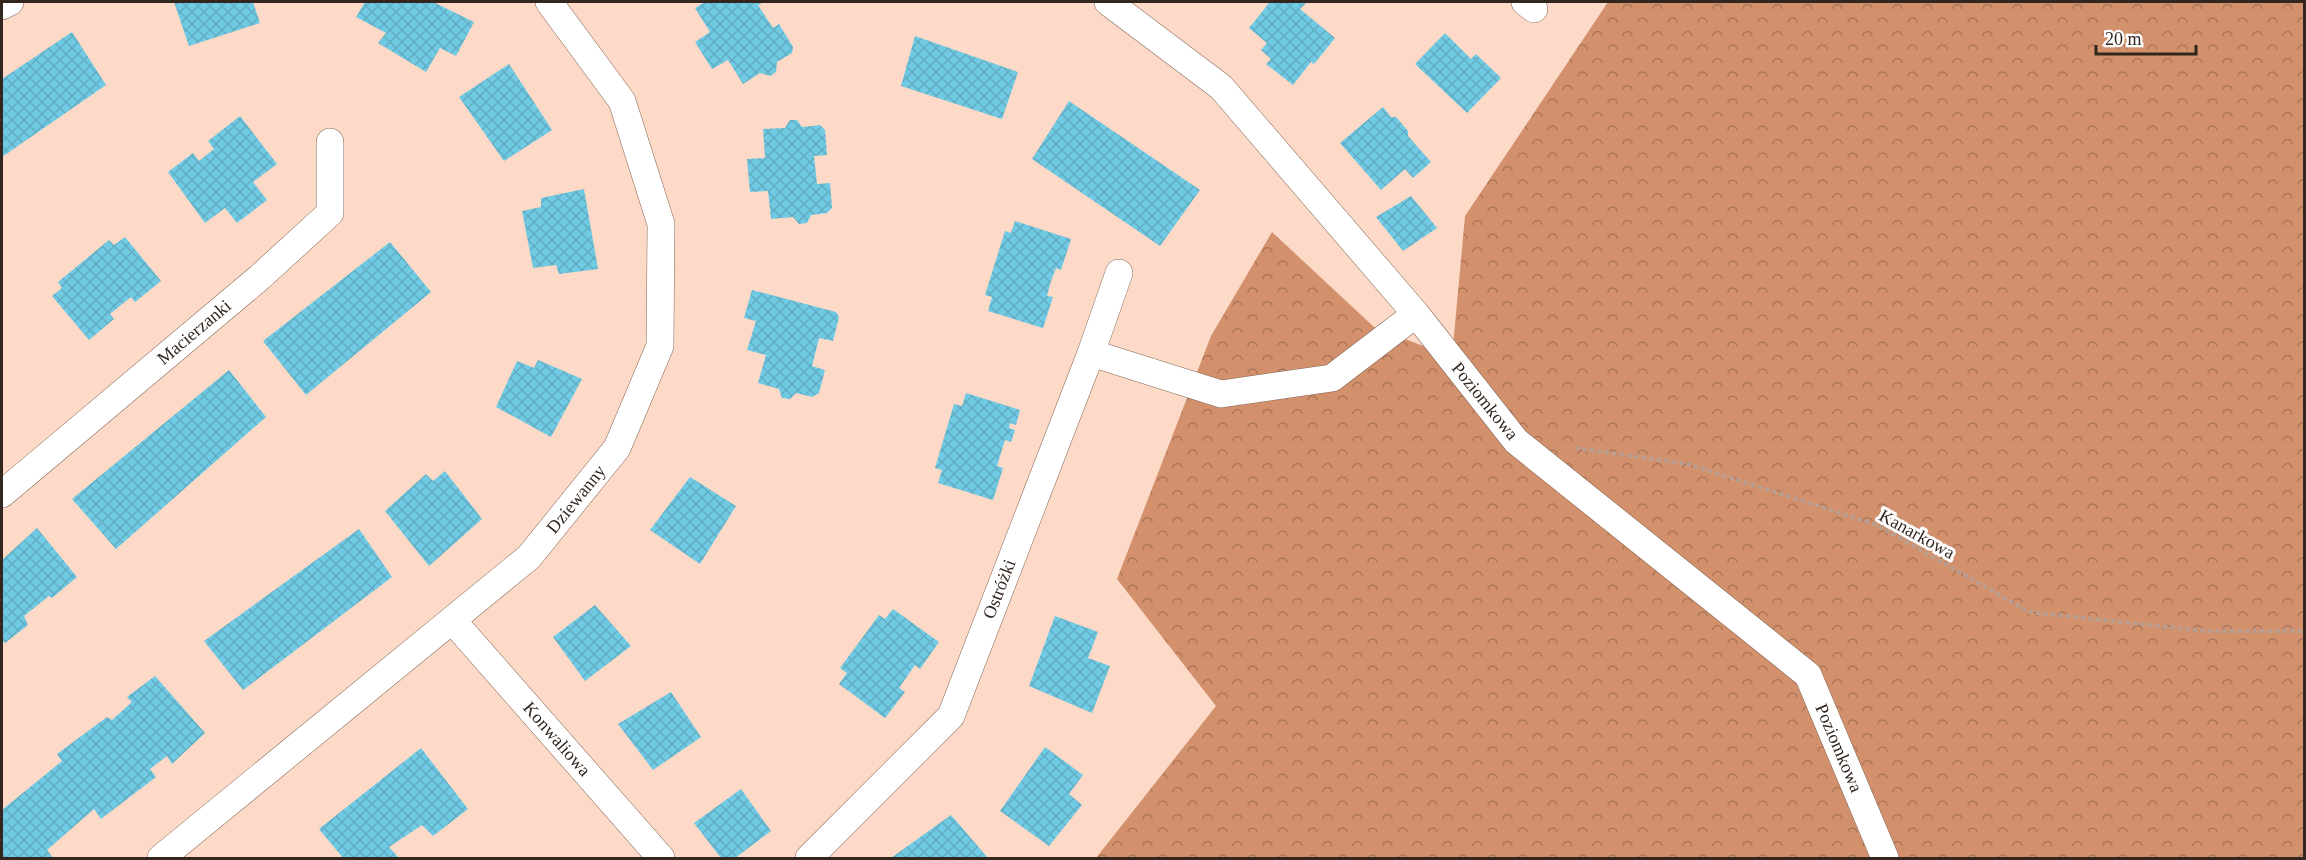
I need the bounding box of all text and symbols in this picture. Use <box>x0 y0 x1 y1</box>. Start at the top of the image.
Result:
scale bar <box>2096 18 2196 56</box>
text: 20 m <box>2105 29 2142 49</box>
street label: Macierzanki <box>153 295 235 369</box>
street label: Poziomkowa <box>1448 358 1522 444</box>
street label: Dziewanny <box>542 461 610 537</box>
street label: Kanarkowa <box>1876 505 1958 563</box>
street label: Ostróżki <box>979 556 1019 622</box>
street label: Konwaliowa <box>519 698 595 780</box>
street label: Poziomkowa <box>1811 701 1867 795</box>

